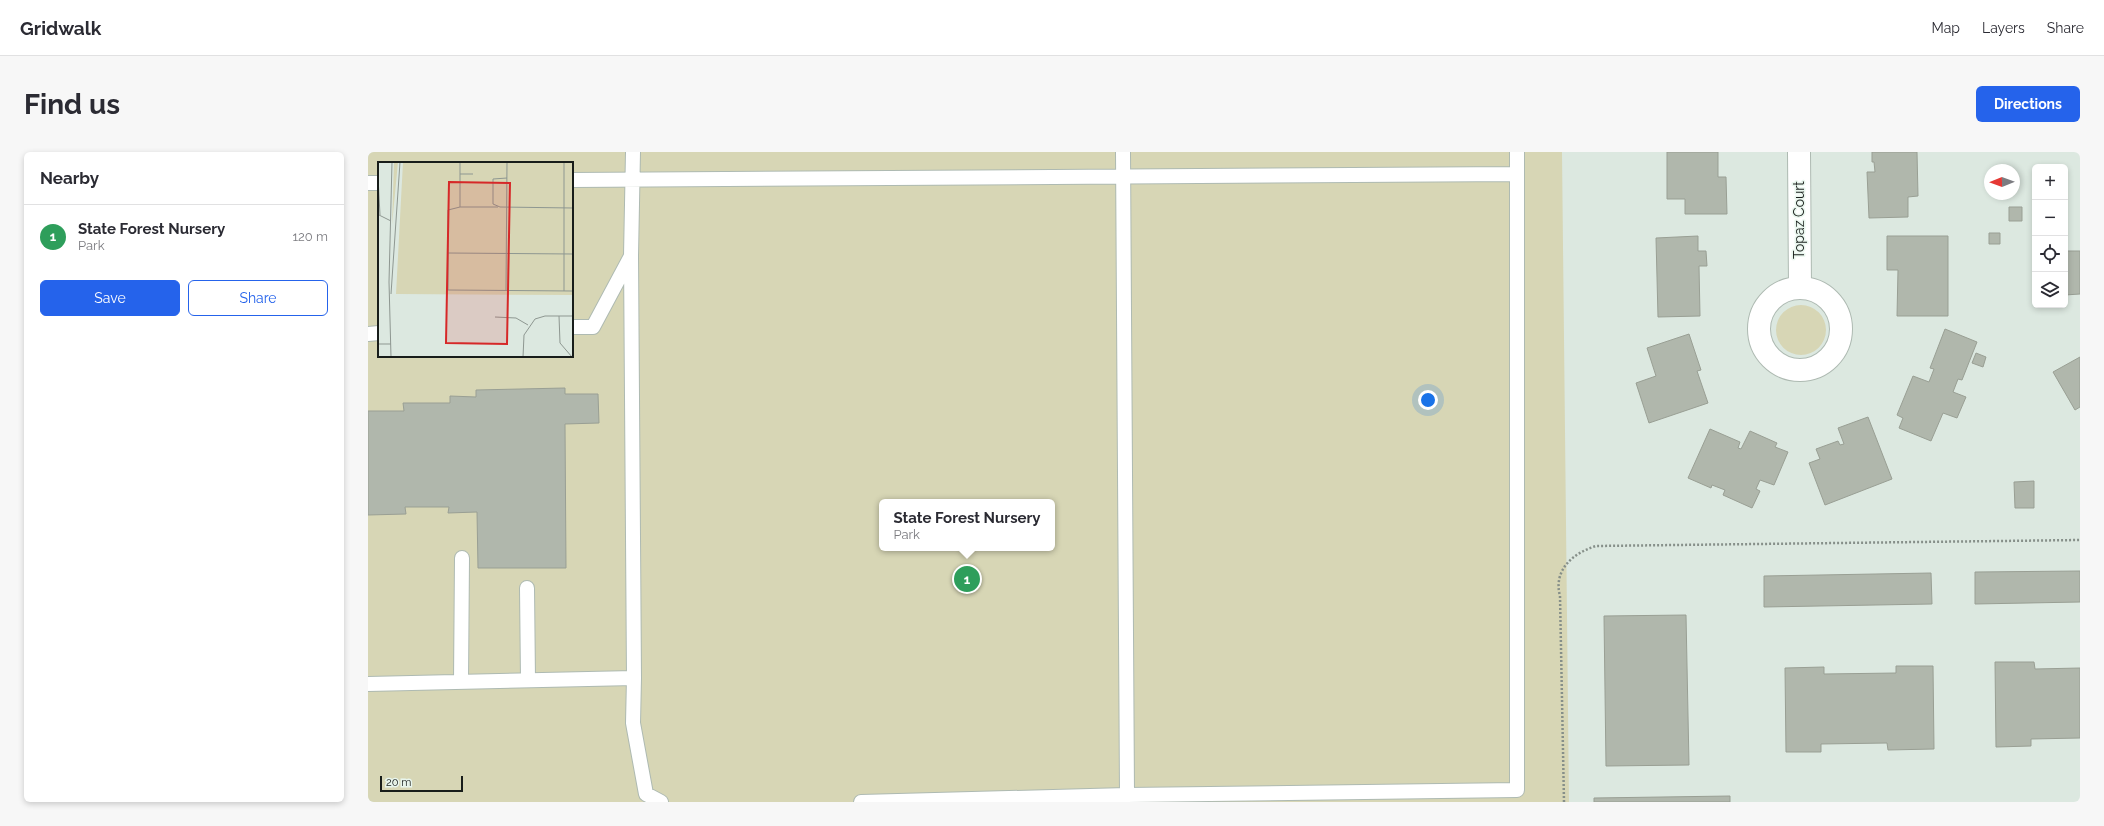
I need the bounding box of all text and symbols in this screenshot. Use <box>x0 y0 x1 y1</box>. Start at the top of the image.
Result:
text: Gridwalk <box>20 17 101 39</box>
text: Map <box>1932 20 1960 36</box>
text: Layers <box>1982 20 2025 36</box>
text: Share <box>2047 20 2084 36</box>
button: Directions <box>1976 86 2080 122</box>
text: Find us <box>24 88 120 121</box>
inset map <box>378 162 573 357</box>
north arrow <box>1984 164 2020 200</box>
map controls <box>2032 164 2068 308</box>
button: + <box>2032 164 2068 200</box>
text: Nearby <box>40 168 99 188</box>
street label: Topaz Court <box>1791 181 1807 259</box>
button: − <box>2032 200 2068 236</box>
text: State Forest Nursery <box>78 220 225 238</box>
text: 1 <box>50 229 56 244</box>
text: 120 m <box>292 229 328 244</box>
button: locate <box>2032 236 2068 272</box>
text: Park <box>78 238 105 253</box>
button: layers <box>2032 272 2068 308</box>
button: Save <box>40 280 180 316</box>
button: Share <box>188 280 328 316</box>
your location <box>1418 390 1438 410</box>
popup <box>879 499 1055 551</box>
text: State Forest Nursery <box>893 509 1041 527</box>
text: Park <box>893 527 920 542</box>
pin: 1 <box>954 564 980 594</box>
scale bar <box>380 774 463 793</box>
text: 20 m <box>386 776 411 789</box>

